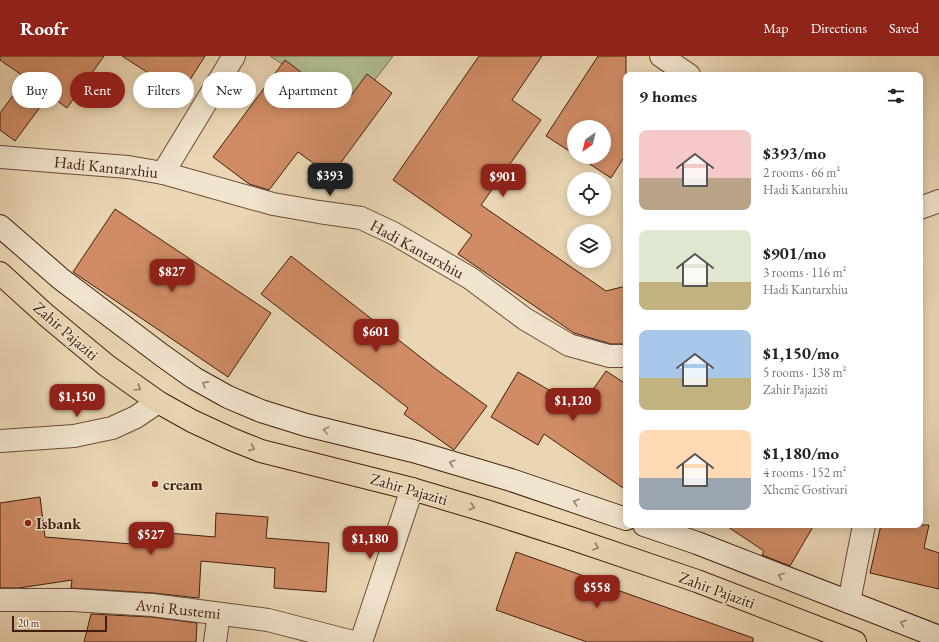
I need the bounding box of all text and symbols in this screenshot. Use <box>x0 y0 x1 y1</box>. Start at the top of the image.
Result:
text: Roofr <box>20 16 68 41</box>
text: Map <box>763 19 789 37</box>
text: Directions <box>811 19 867 37</box>
text: Saved <box>889 19 919 37</box>
chip: Buy <box>12 72 62 108</box>
chip: Rent <box>70 72 125 108</box>
chip: Filters <box>133 72 194 108</box>
chip: New <box>202 72 256 108</box>
chip: Apartment <box>264 72 352 108</box>
text: 9 homes <box>639 85 697 107</box>
icon: filters <box>885 85 907 107</box>
north arrow <box>567 120 611 164</box>
map controls <box>567 120 611 268</box>
text: $393/mo <box>763 142 826 164</box>
icon: home <box>671 146 719 194</box>
street label: Hadi Kantarxhiu <box>53 151 160 183</box>
pin: $393 <box>306 163 354 197</box>
pin: $901 <box>479 164 527 198</box>
text: 2 rooms · 66 m² <box>763 164 840 181</box>
text: $393 <box>317 167 343 184</box>
text: $901 <box>490 168 516 185</box>
button: locate <box>567 172 611 216</box>
text: Hadi Kantarxhiu <box>763 181 848 198</box>
street label: Hadi Kantarxhiu <box>366 214 468 284</box>
button: layers <box>567 224 611 268</box>
text: $901/mo <box>763 242 826 264</box>
icon: home <box>671 246 719 294</box>
pin: $827 <box>148 259 196 293</box>
text: $827 <box>159 263 185 280</box>
text: 3 rooms · 116 m² <box>763 264 847 281</box>
text: Hadi Kantarxhiu <box>763 281 848 298</box>
street label: Zahir Pajaziti <box>29 297 103 365</box>
pin: $601 <box>352 319 400 353</box>
text: $601 <box>363 323 389 340</box>
text: $1,150/mo <box>763 342 839 364</box>
icon: home <box>671 346 719 394</box>
text: 5 rooms · 138 m² <box>763 364 847 381</box>
text: Zahir Pajaziti <box>763 381 828 398</box>
one-way arrow <box>202 382 209 389</box>
one-way arrow <box>133 383 140 390</box>
pin: $1,150 <box>44 384 110 418</box>
text: $1,150 <box>59 388 95 405</box>
pin: $1,120 <box>540 388 606 422</box>
text: $1,120 <box>555 392 591 409</box>
one-way arrow <box>323 426 330 435</box>
text: $1,180/mo <box>763 442 839 464</box>
one-way arrow <box>249 443 256 451</box>
icon: home <box>671 446 719 494</box>
one-way arrow <box>449 459 456 468</box>
text: 4 rooms · 152 m² <box>763 464 847 481</box>
street label: Zahir Pajaziti <box>368 468 450 510</box>
place label: cream <box>163 474 203 495</box>
marker: cream <box>150 479 160 489</box>
text: Xhemë Gostivari <box>763 481 847 498</box>
one-way arrow <box>572 498 579 507</box>
one-way arrow <box>469 502 476 511</box>
place label: Isbank <box>36 513 81 534</box>
marker: Isbank <box>23 518 33 528</box>
pin: $527 <box>127 522 175 556</box>
text: $527 <box>138 526 164 543</box>
pin: $1,180 <box>337 526 403 560</box>
text: $1,180 <box>352 530 388 547</box>
one-way arrow <box>592 542 599 551</box>
street label: Zahir Pajaziti <box>676 567 758 613</box>
one-way arrow <box>778 572 785 580</box>
pin: $558 <box>573 575 621 609</box>
text: $558 <box>584 579 610 596</box>
street label: Avni Rustemi <box>134 594 222 624</box>
scale bar <box>12 614 107 633</box>
text: 20 m <box>18 616 39 630</box>
one-way arrow <box>899 619 906 627</box>

